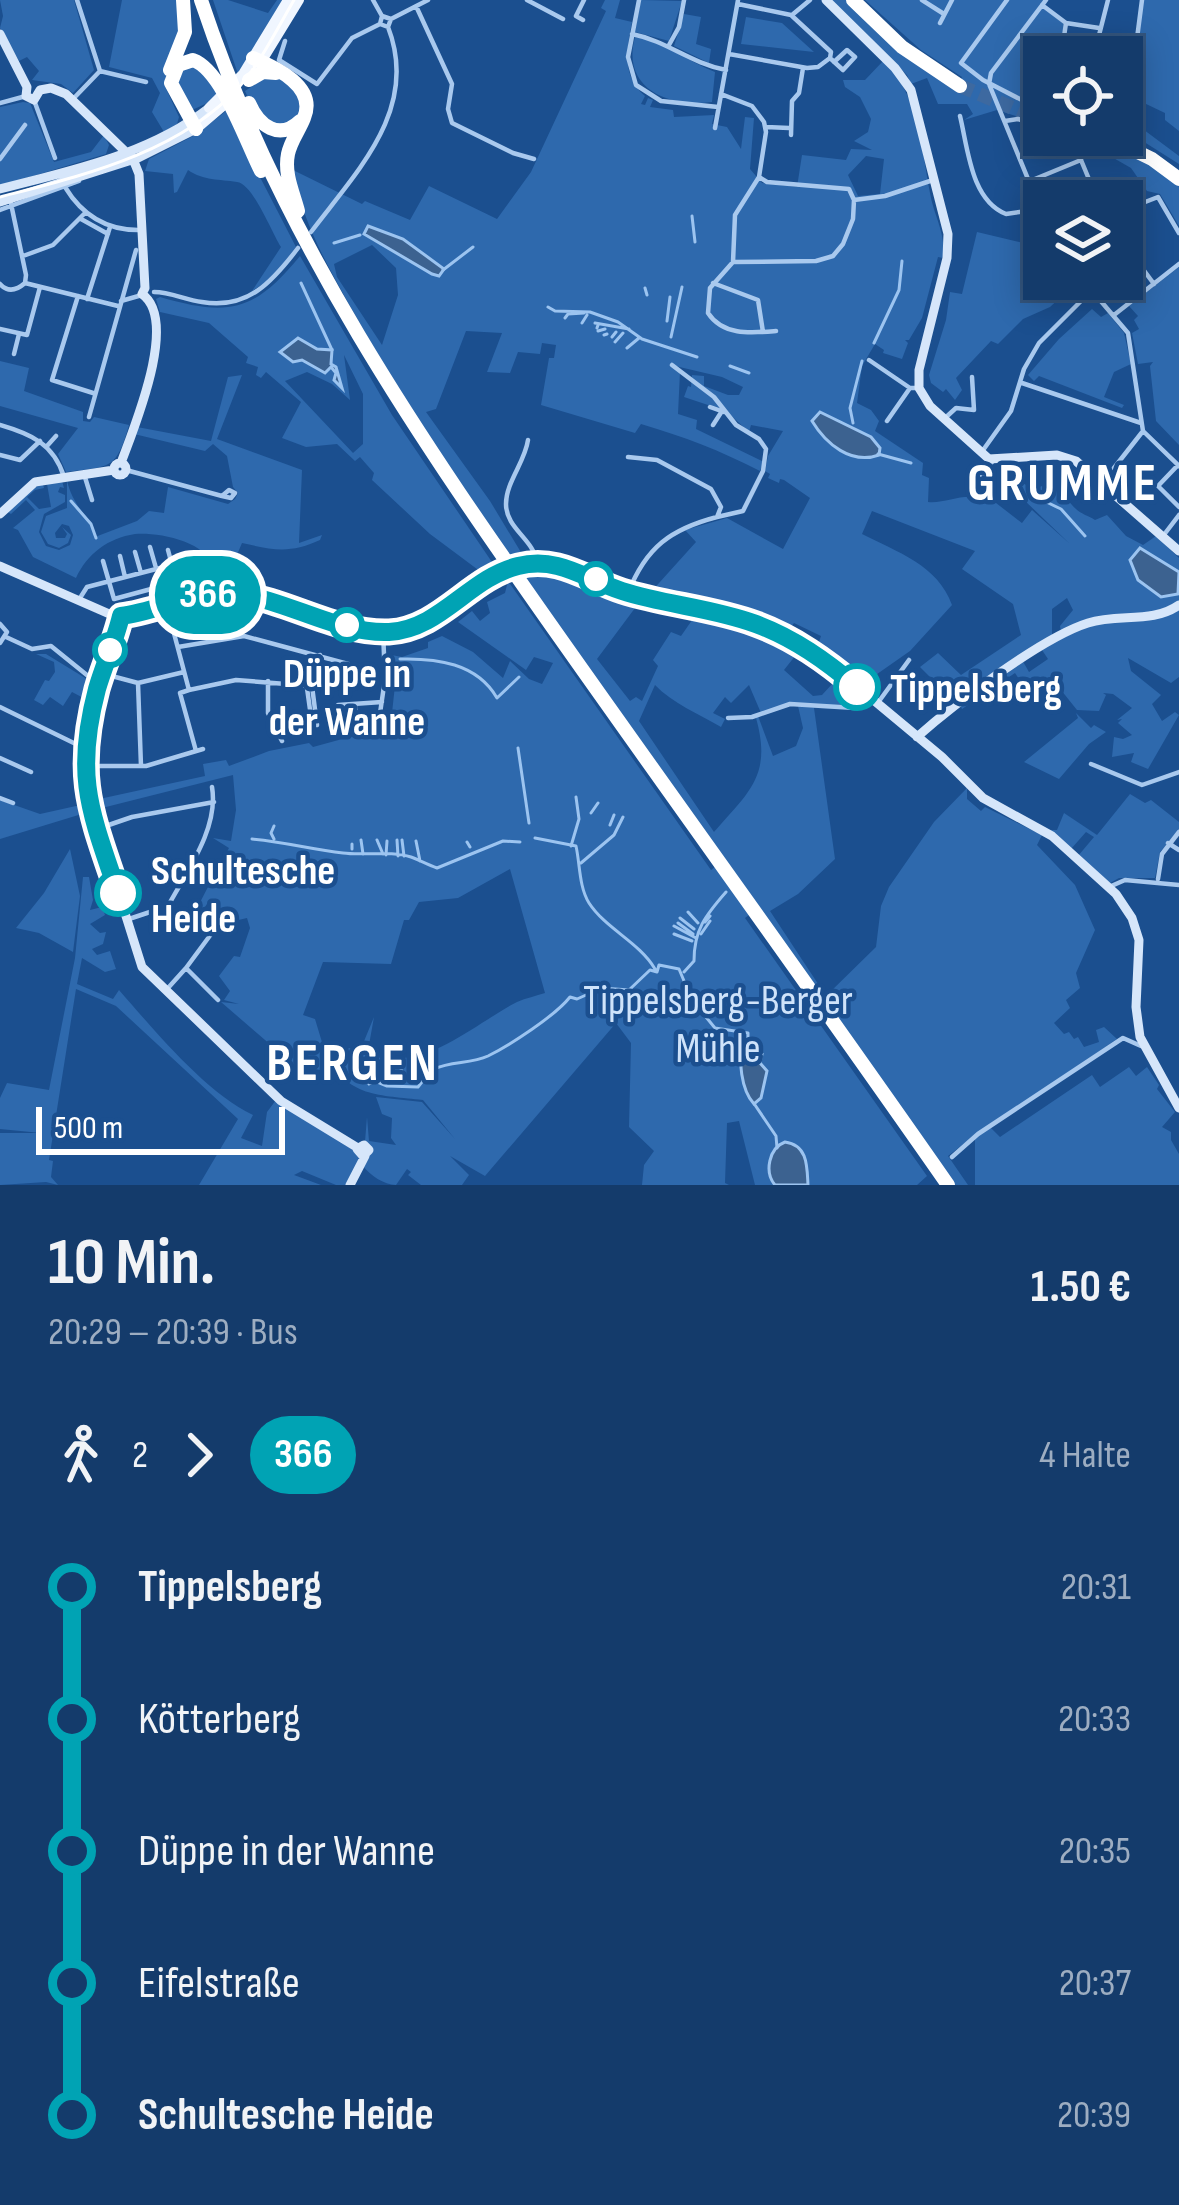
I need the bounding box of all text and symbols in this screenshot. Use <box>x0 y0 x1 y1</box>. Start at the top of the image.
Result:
map controls <box>1023 36 1143 300</box>
button: locate <box>1023 36 1143 156</box>
button: layers <box>1023 180 1143 300</box>
district label: GRUMME <box>967 451 1159 516</box>
line badge: 366 <box>139 556 277 634</box>
unlabelled marker <box>580 563 612 595</box>
text: 366 <box>179 569 237 620</box>
marker: Düppe in der Wanne <box>331 609 363 641</box>
unlabelled marker <box>94 634 126 666</box>
place label: Düppe in der Wanne <box>269 649 425 748</box>
place label: Tippelsberg <box>890 664 1062 715</box>
marker: Tippelsberg <box>835 665 879 709</box>
place label: Schultesche Heide <box>151 846 335 945</box>
marker: Schultesche Heide <box>96 871 140 915</box>
park label: Tippelsberg-Berger Mühle <box>583 976 853 1075</box>
district label: BERGEN <box>266 1031 440 1096</box>
scale bar <box>36 1101 285 1154</box>
text: 500 m <box>54 1108 123 1148</box>
text: 10 Min. <box>48 1224 215 1303</box>
text: 1.50 € <box>1031 1260 1131 1315</box>
text: 20:29 – 20:39 · Bus <box>48 1309 298 1356</box>
icon: walk <box>48 1422 114 1488</box>
icon: forward <box>166 1422 232 1488</box>
text: 366 <box>274 1429 332 1480</box>
text: 2 <box>132 1432 148 1479</box>
text: 4 Halte <box>1039 1432 1131 1479</box>
text: Tippelsberg <box>138 1560 322 1615</box>
text: 20:31 <box>1061 1564 1131 1611</box>
text: Kötterberg <box>138 1692 301 1747</box>
text: 20:33 <box>1058 1696 1131 1743</box>
text: Düppe in der Wanne <box>138 1824 435 1879</box>
text: 20:35 <box>1059 1828 1131 1875</box>
text: Eifelstraße <box>138 1956 300 2011</box>
text: 20:37 <box>1059 1960 1131 2007</box>
text: Schultesche Heide <box>138 2088 434 2143</box>
text: 20:39 <box>1057 2092 1131 2139</box>

